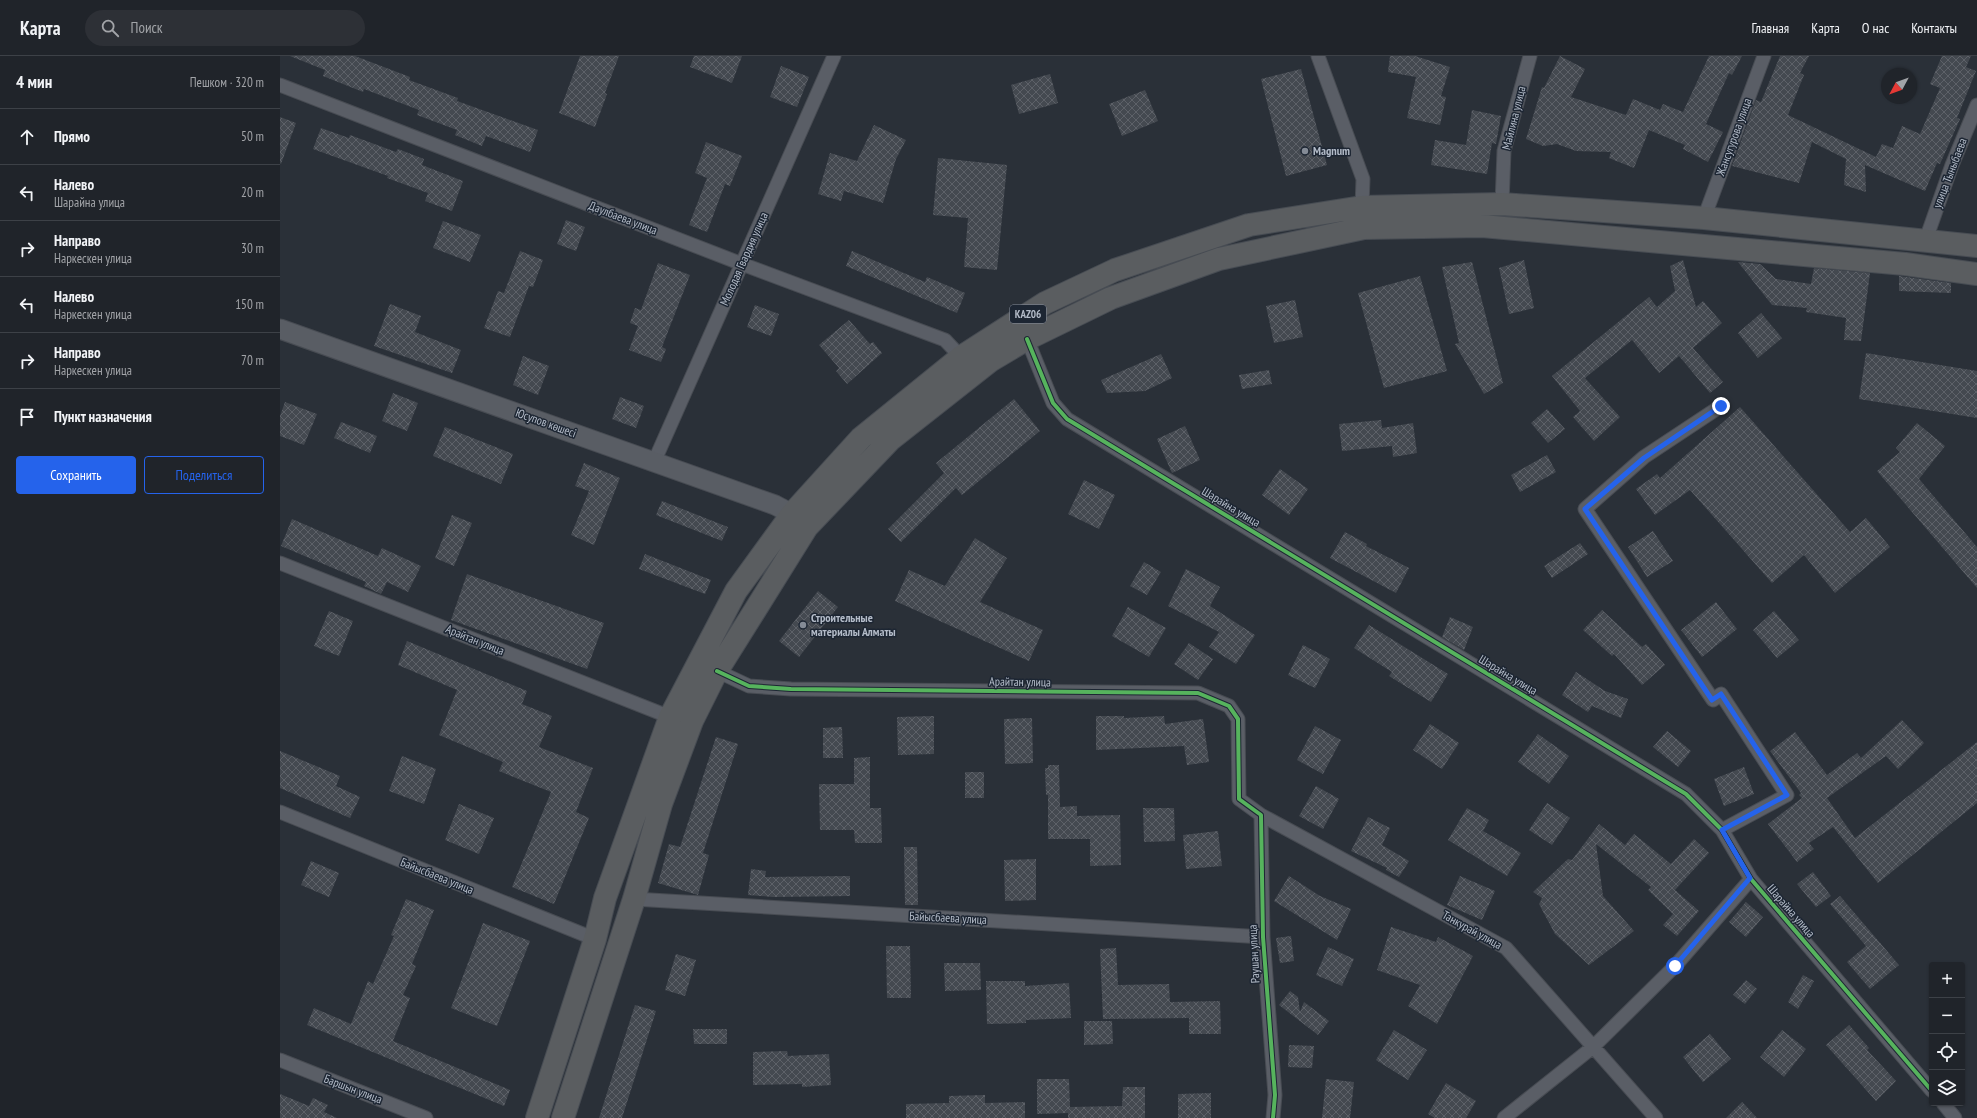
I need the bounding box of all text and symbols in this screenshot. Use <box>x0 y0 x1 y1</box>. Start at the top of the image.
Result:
search box <box>85 10 365 46</box>
text: Карта <box>20 16 61 40</box>
icon: search <box>99 17 121 39</box>
text: Поиск <box>131 18 163 37</box>
text: Главная <box>1751 19 1789 37</box>
text: Карта <box>1811 19 1840 37</box>
text: О нас <box>1862 19 1889 37</box>
text: Контакты <box>1911 19 1957 37</box>
north arrow <box>1881 68 1917 104</box>
text: 4 мин <box>16 71 52 93</box>
text: Пешком · 320 m <box>190 74 264 91</box>
street label: Майлина улица <box>1498 84 1529 151</box>
street label: Жансугурова улица <box>1712 96 1755 179</box>
icon: ahead <box>16 126 38 148</box>
text: Прямо <box>54 127 90 146</box>
text: 50 m <box>241 128 264 145</box>
street label: улица Тыныбаева <box>1929 135 1970 210</box>
place label: Magnum <box>1313 143 1350 158</box>
marker: Magnum <box>1300 146 1310 156</box>
text: Налево <box>54 175 94 194</box>
icon: left <box>16 182 38 204</box>
text: 20 m <box>241 184 264 201</box>
text: Шарайна улица <box>54 194 125 211</box>
street label: Даулбаева улица <box>587 198 660 238</box>
street label: Молодая Гвардия улица <box>716 210 771 308</box>
text: Направо <box>54 231 101 250</box>
icon: right <box>16 238 38 260</box>
text: 30 m <box>241 240 264 257</box>
text: Наркескен улица <box>54 250 132 267</box>
text: Налево <box>54 287 94 306</box>
icon: left <box>16 294 38 316</box>
text: 150 m <box>235 296 264 313</box>
road number: KАZ06 <box>1010 305 1046 323</box>
text: Наркескен улица <box>54 306 132 323</box>
text: Направо <box>54 343 101 362</box>
icon: right <box>16 350 38 372</box>
text: 70 m <box>241 352 264 369</box>
text: Наркескен улица <box>54 362 132 379</box>
route end <box>1712 397 1730 415</box>
street label: Юсупов көшесі <box>514 405 579 440</box>
icon: arrive <box>16 406 38 428</box>
text: Пункт назначения <box>54 407 152 426</box>
button: Сохранить <box>16 456 136 494</box>
button: Поделиться <box>144 456 264 494</box>
street label: Шарайна улица <box>1199 483 1263 530</box>
place label: Строительные материалы Алматы <box>811 610 896 639</box>
marker: Строительные материалы Алматы <box>798 620 808 630</box>
street label: Арайтан улица <box>444 621 507 658</box>
street label: Шарайна улица <box>1476 651 1540 698</box>
street label: Арайтан улица <box>989 673 1051 690</box>
street label: Байысбаева улица <box>398 854 476 897</box>
street label: Шарайна улица <box>1764 881 1819 940</box>
street label: Танкурай улица <box>1440 907 1505 952</box>
street label: Байысбаева улица <box>909 908 987 927</box>
street label: Раушан улица <box>1244 924 1263 984</box>
route start <box>1666 957 1684 975</box>
map controls <box>1929 962 1965 1106</box>
button: + <box>1929 962 1965 998</box>
button: − <box>1929 998 1965 1034</box>
button: locate <box>1929 1034 1965 1070</box>
button: layers <box>1929 1070 1965 1106</box>
street label: Баршын улица <box>322 1071 385 1107</box>

